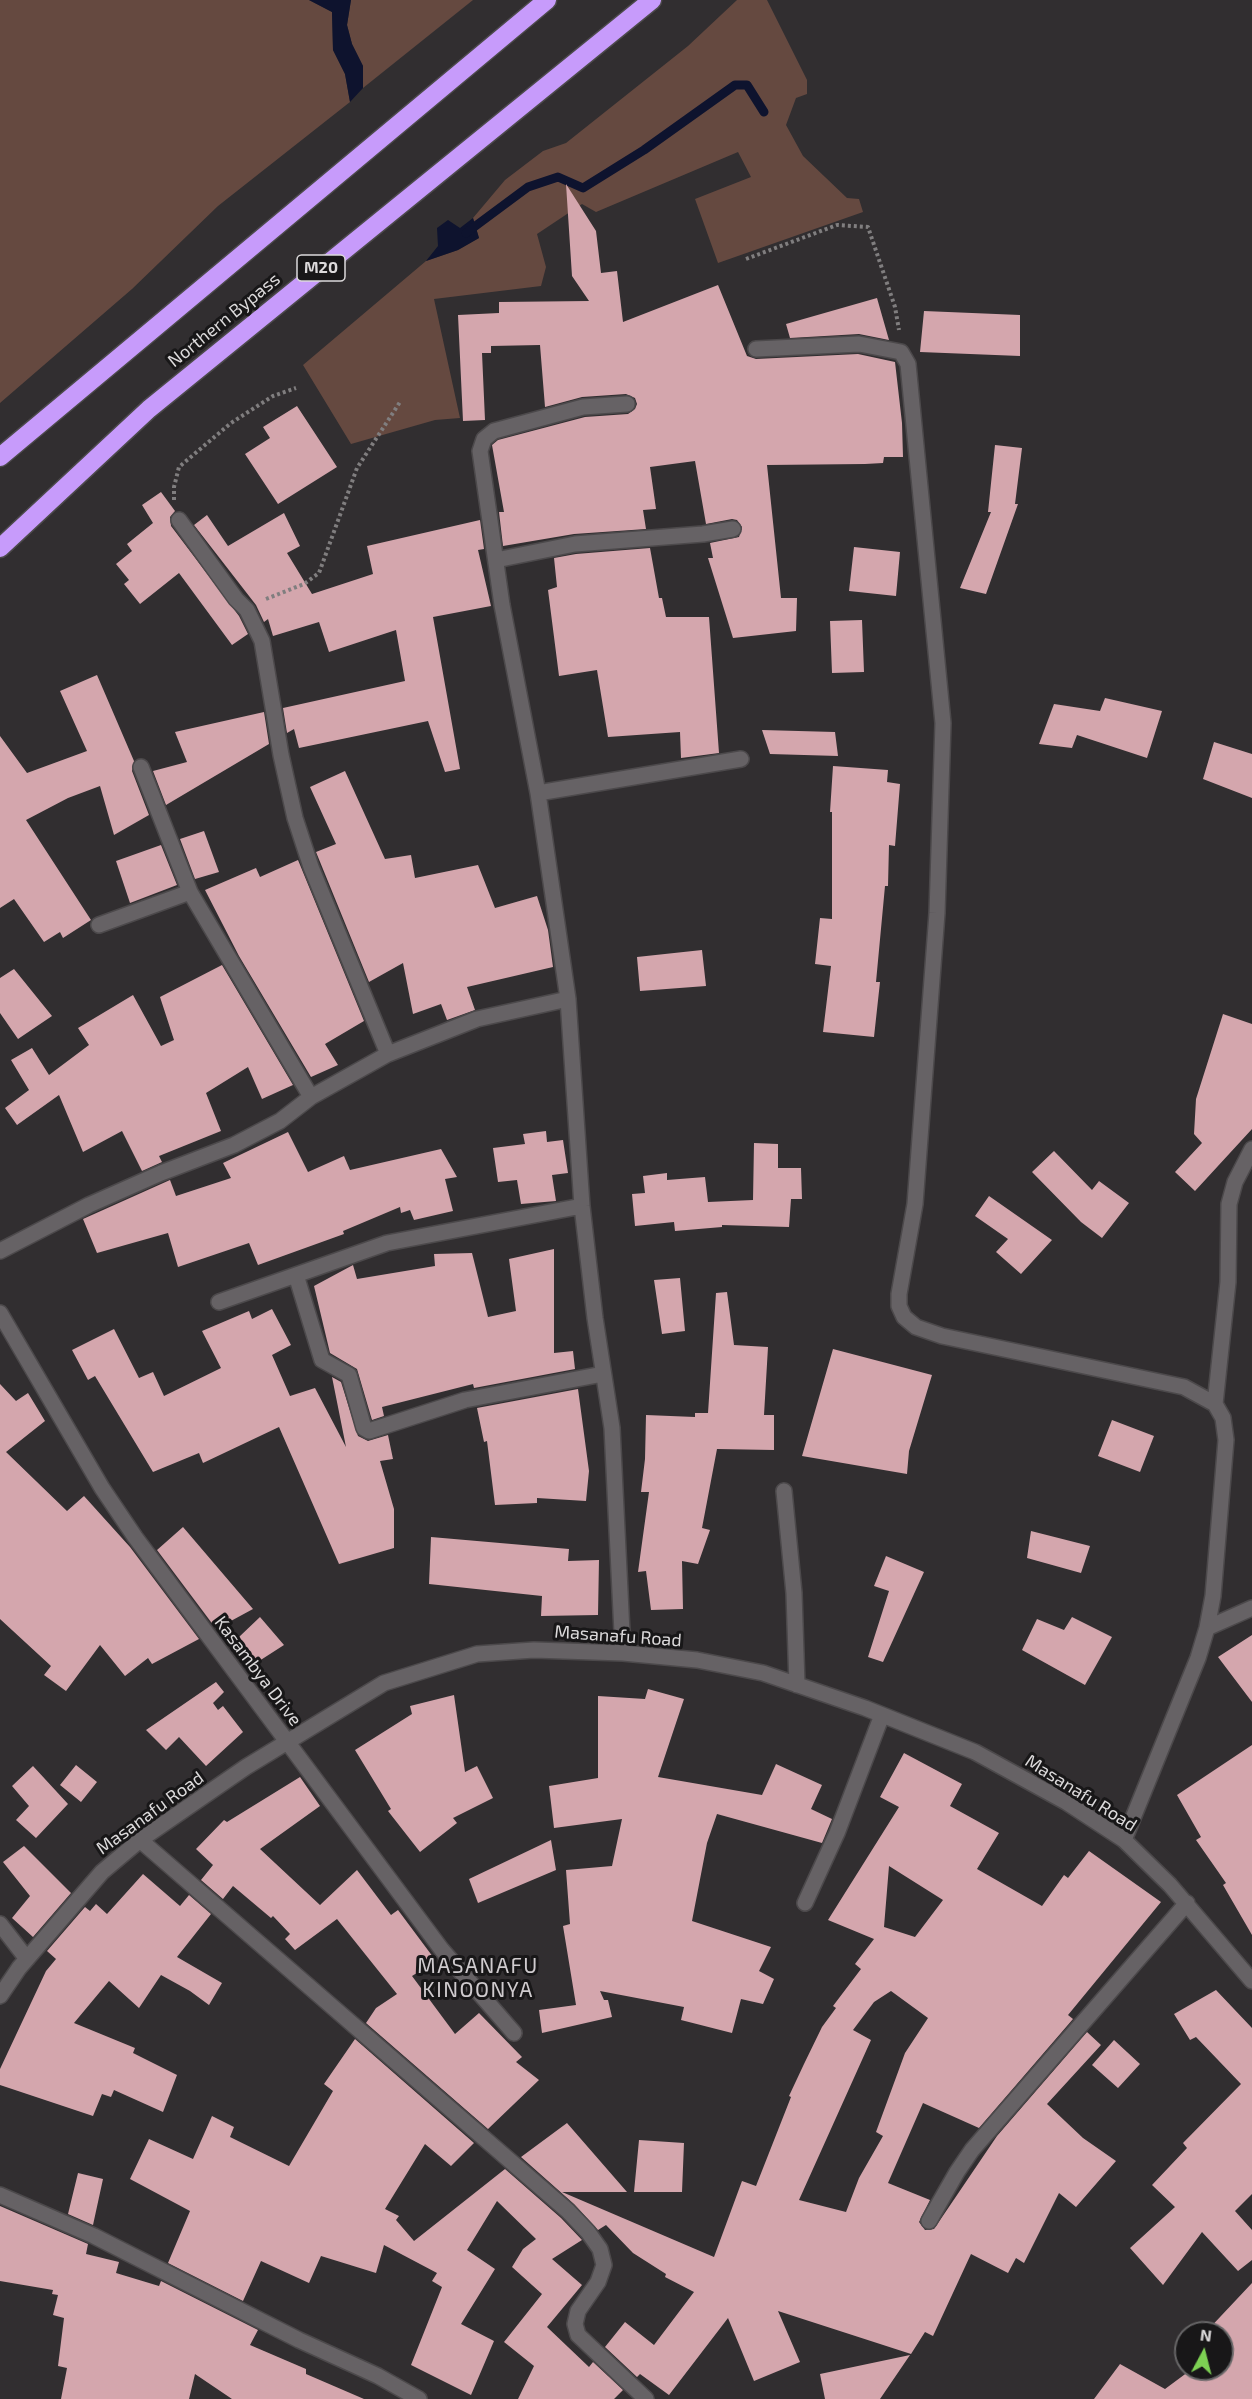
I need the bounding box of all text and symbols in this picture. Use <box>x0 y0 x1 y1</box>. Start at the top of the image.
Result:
road number: M20 <box>297 255 345 281</box>
street label: Northern Bypass <box>164 268 284 372</box>
street label: Kasambya Drive <box>210 1612 306 1730</box>
street label: Masanafu Road <box>554 1621 682 1651</box>
street label: Masanafu Road <box>1021 1750 1141 1836</box>
street label: Masanafu Road <box>92 1767 208 1859</box>
district label: MASANAFU KINOONYA <box>417 1953 539 2003</box>
north arrow <box>1174 2321 1234 2381</box>
text: N <box>1199 2324 1213 2345</box>

